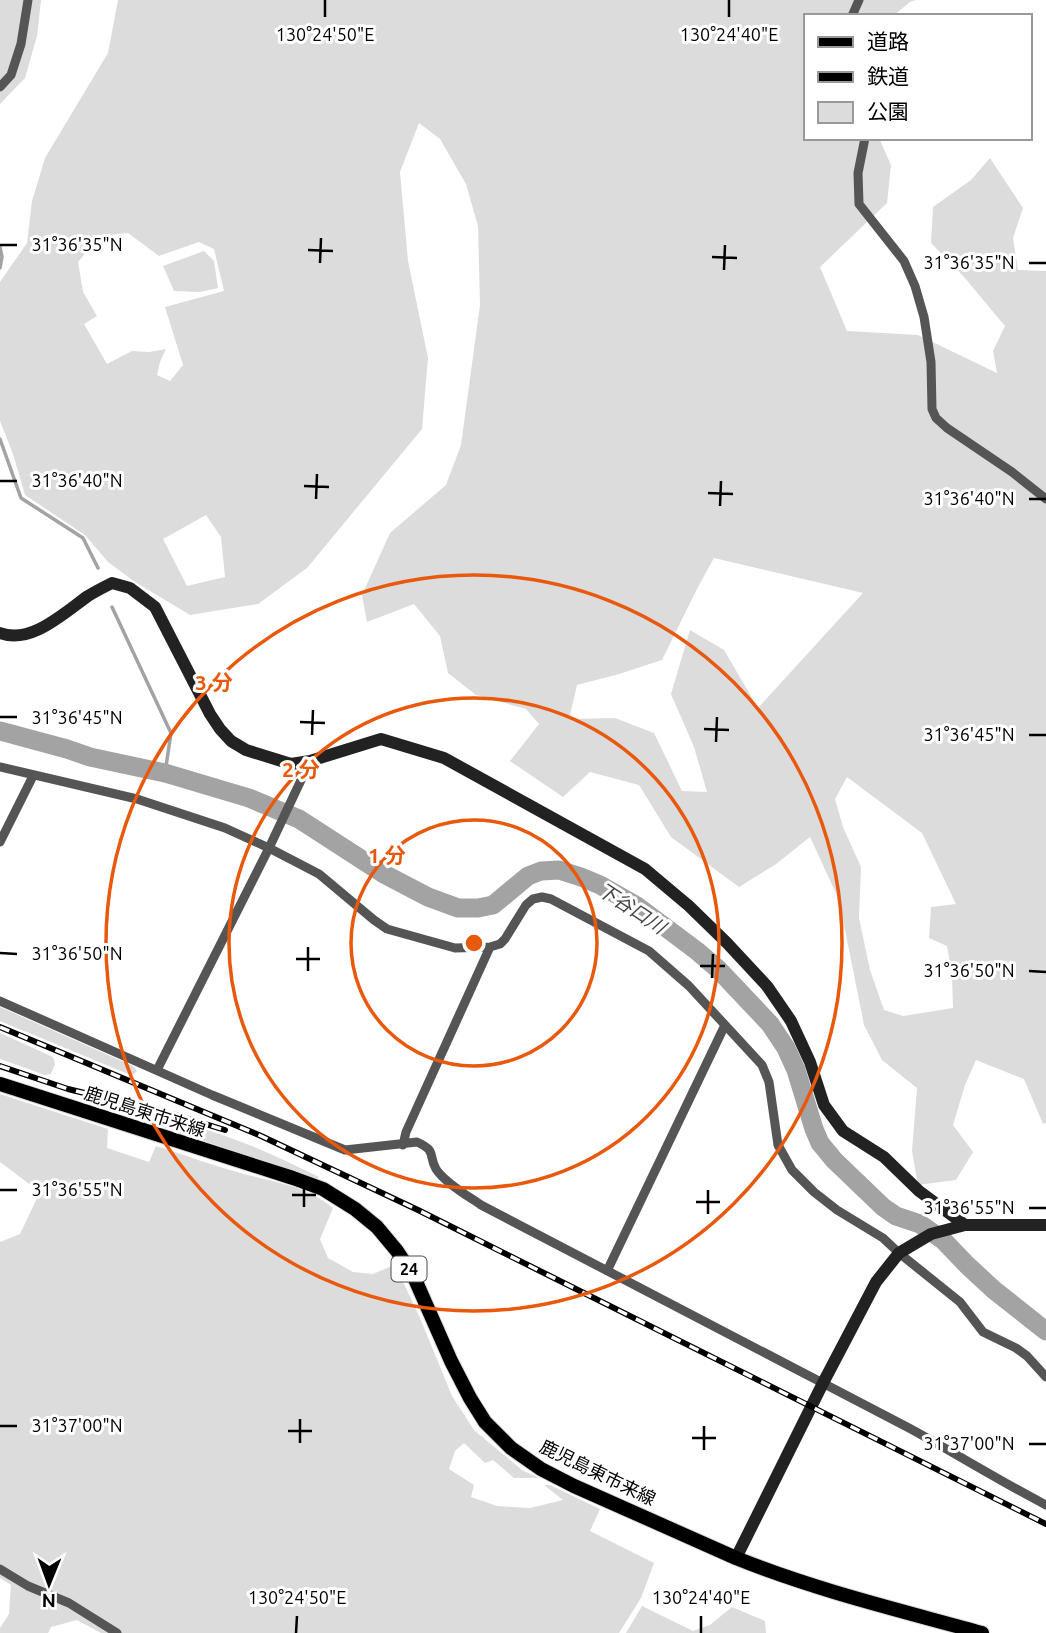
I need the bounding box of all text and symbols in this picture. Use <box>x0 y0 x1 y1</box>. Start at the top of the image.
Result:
legend <box>804 14 1032 140</box>
text: 130°24'50"E <box>276 24 374 44</box>
text: 130°24'40"E <box>680 24 778 44</box>
text: 道路 <box>867 29 909 53</box>
text: 鉄道 <box>867 64 909 88</box>
text: 公園 <box>867 99 909 123</box>
text: 31°36'35"N <box>31 234 123 254</box>
text: 31°36'35"N <box>923 252 1015 272</box>
text: 31°36'40"N <box>31 470 123 490</box>
text: 31°36'40"N <box>923 488 1015 508</box>
text: 3 分 <box>195 670 233 694</box>
text: 31°36'45"N <box>31 707 123 727</box>
text: 31°36'45"N <box>923 724 1015 744</box>
text: 2 分 <box>282 757 320 781</box>
text: 1 分 <box>368 843 406 867</box>
water label: 下谷口川 <box>594 878 672 939</box>
centre of rings <box>462 931 486 955</box>
text: 31°36'50"N <box>31 943 123 963</box>
text: 31°36'50"N <box>923 960 1015 980</box>
street label: 鹿児島東市来線 <box>82 1082 208 1140</box>
text: 31°36'55"N <box>31 1179 123 1199</box>
text: 31°36'55"N <box>923 1197 1015 1217</box>
road number: 24 <box>392 1256 426 1282</box>
text: 31°37'00"N <box>31 1415 123 1435</box>
text: 31°37'00"N <box>923 1433 1015 1453</box>
street label: 鹿児島東市来線 <box>537 1435 659 1509</box>
north arrow <box>14 1549 84 1619</box>
text: 130°24'50"E <box>248 1587 346 1607</box>
text: 130°24'40"E <box>652 1587 750 1607</box>
text: N <box>41 1590 56 1612</box>

